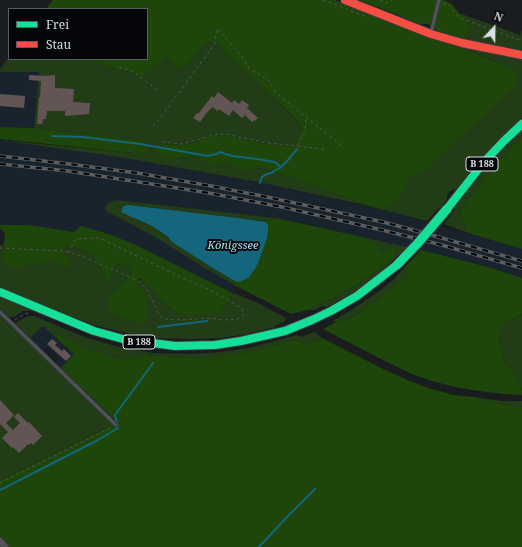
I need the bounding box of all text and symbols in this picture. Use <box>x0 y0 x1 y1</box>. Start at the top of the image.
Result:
legend <box>8 8 148 60</box>
north arrow <box>474 8 514 48</box>
text: N <box>492 8 506 25</box>
text: Frei <box>46 16 69 33</box>
text: Stau <box>46 36 71 53</box>
road number: B 188 <box>466 157 498 171</box>
water label: Königssee <box>208 239 258 253</box>
road number: B 188 <box>123 335 155 349</box>

